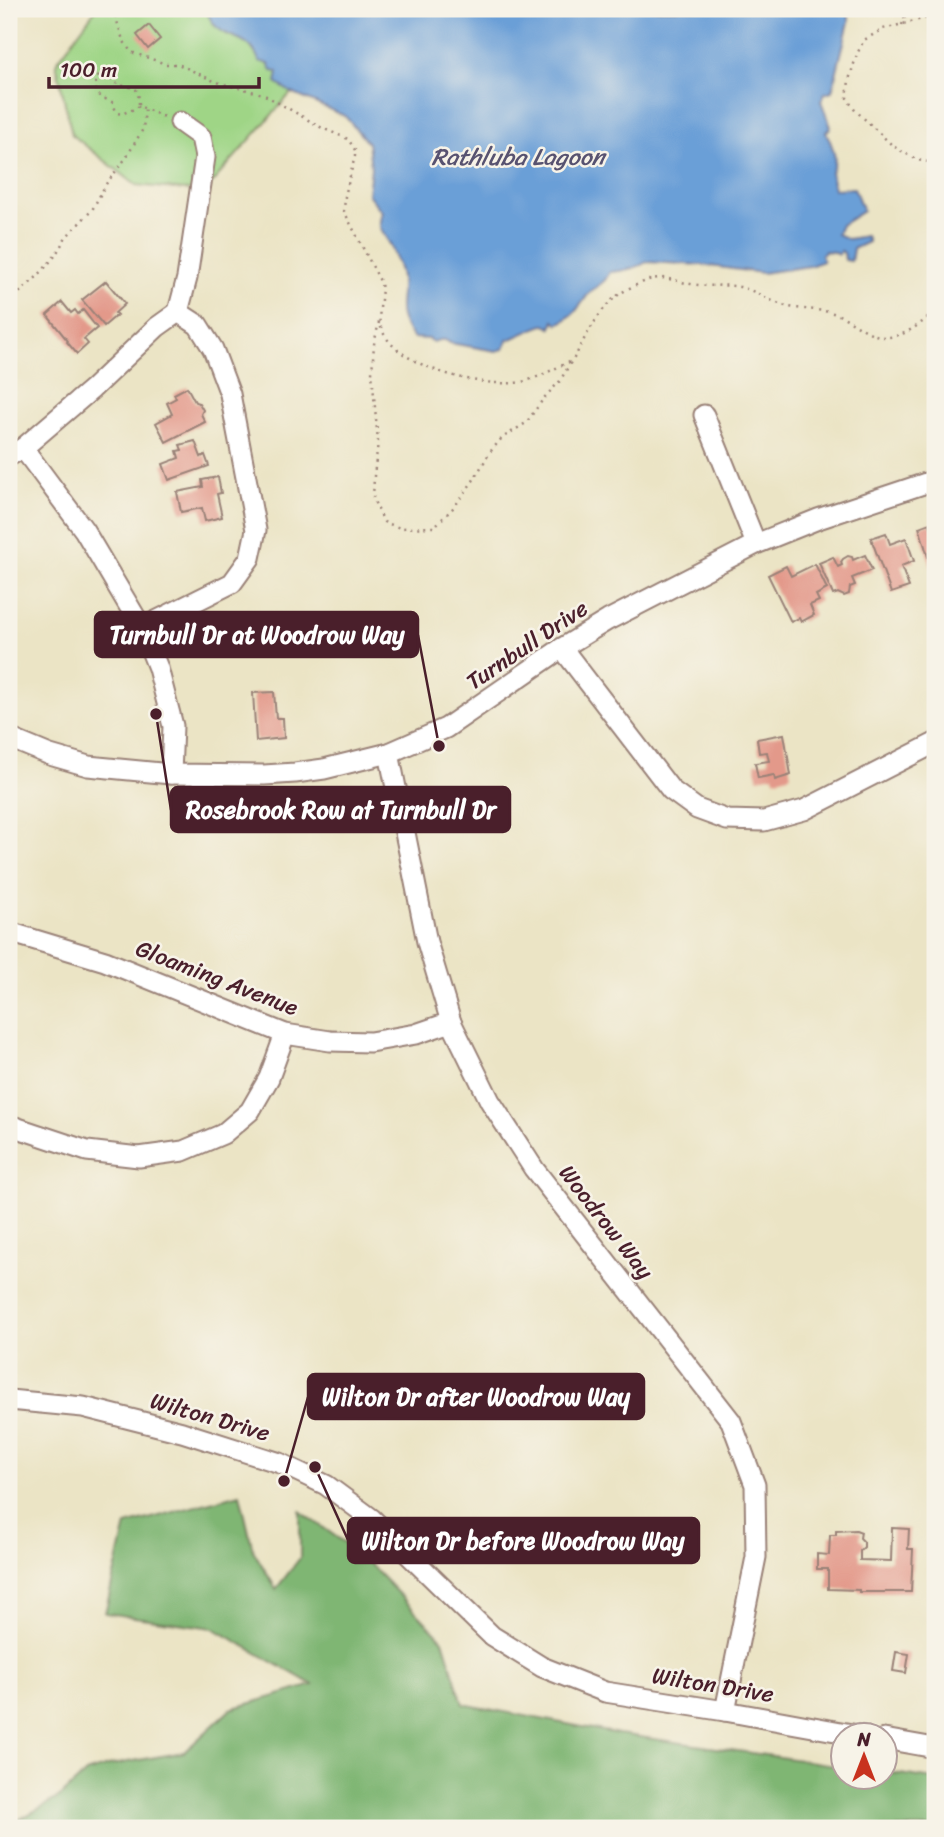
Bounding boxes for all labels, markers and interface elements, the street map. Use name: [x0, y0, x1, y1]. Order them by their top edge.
scale bar: [49, 46, 259, 90]
text: 100 m: [60, 51, 117, 89]
water label: Rathluba Lagoon: [431, 136, 608, 178]
street label: Turnbull Drive: [457, 589, 597, 701]
callout: Turnbull Dr at Woodrow Way: [95, 612, 418, 657]
text: Turnbull Dr at Woodrow Way: [109, 614, 405, 656]
callout: Rosebrook Row at Turnbull Dr: [171, 787, 510, 832]
text: Rosebrook Row at Turnbull Dr: [185, 789, 498, 831]
street label: Gloaming Avenue: [129, 928, 305, 1028]
street label: Woodrow Way: [548, 1155, 664, 1289]
callout: Wilton Dr after Woodrow Way: [308, 1374, 644, 1419]
text: Wilton Dr after Woodrow Way: [322, 1376, 631, 1418]
street label: Wilton Drive: [145, 1380, 275, 1454]
callout: Wilton Dr before Woodrow Way: [348, 1518, 699, 1563]
text: Wilton Dr before Woodrow Way: [362, 1520, 685, 1562]
street label: Wilton Drive: [649, 1655, 777, 1715]
north arrow: [828, 1722, 898, 1792]
text: N: [856, 1723, 871, 1756]

